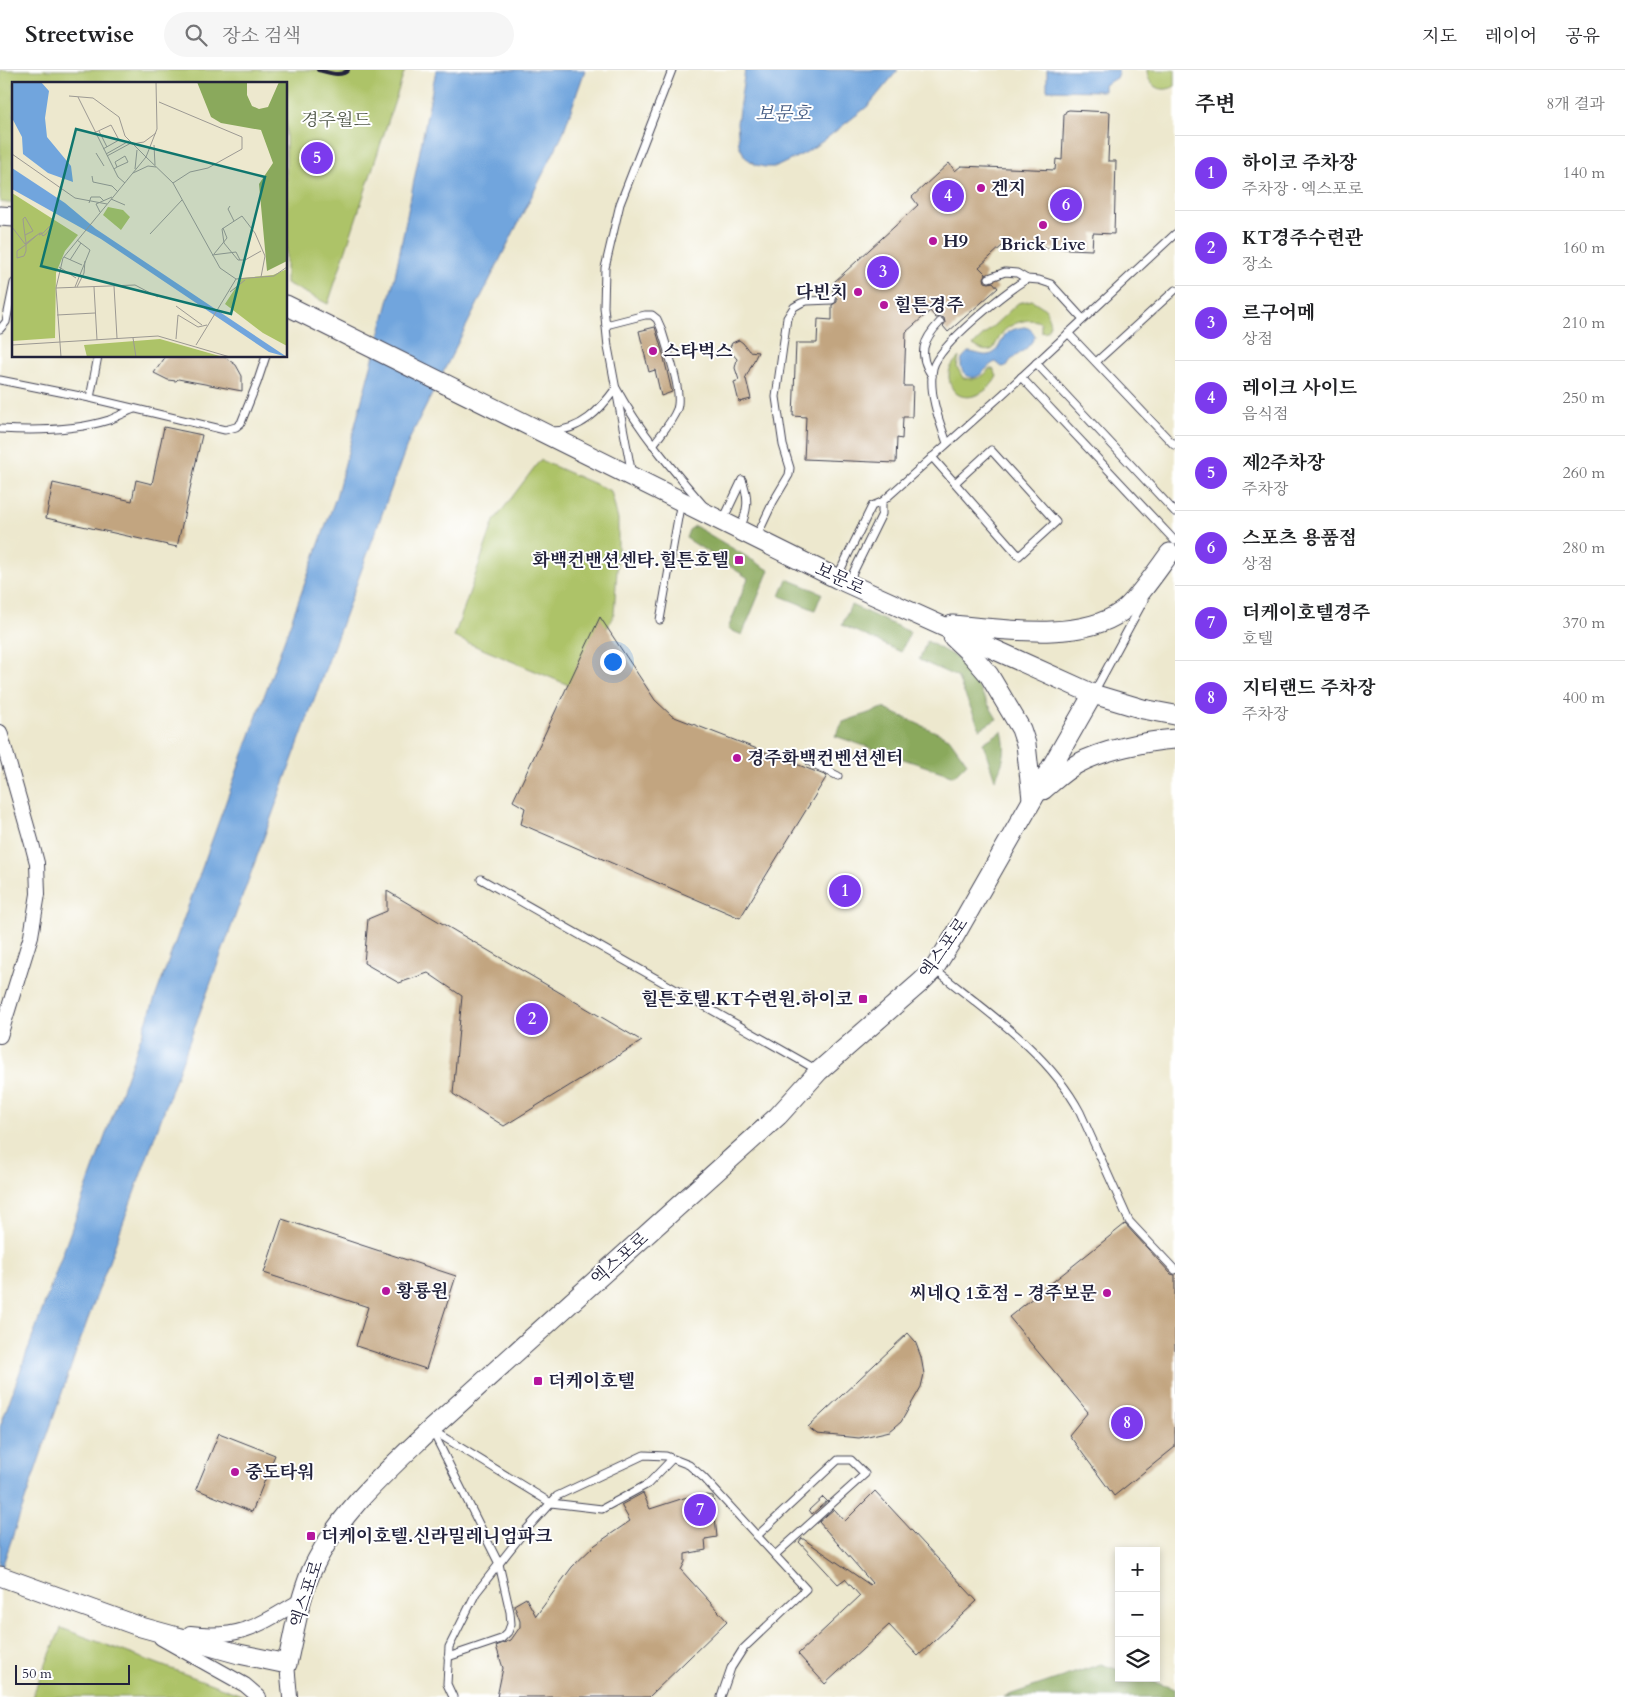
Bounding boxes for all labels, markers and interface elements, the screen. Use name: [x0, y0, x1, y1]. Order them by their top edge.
search box: [164, 12, 514, 57]
text: Streetwise: [25, 18, 134, 51]
icon: search: [182, 21, 210, 49]
text: 장소 검색: [222, 23, 301, 49]
text: 지도: [1422, 24, 1457, 49]
text: 레이어: [1485, 24, 1537, 49]
text: 공유: [1565, 24, 1600, 49]
inset map: [12, 82, 288, 358]
text: 주변: [1195, 90, 1236, 119]
text: 8개 결과: [1546, 93, 1605, 115]
water label: 보문호: [755, 101, 812, 127]
park label: 경주월드: [301, 108, 371, 133]
pin: 5: [301, 139, 333, 177]
text: 하이코 주차장: [1242, 150, 1357, 176]
text: 1: [1207, 162, 1215, 184]
text: 140 m: [1563, 162, 1605, 184]
place label: 겐지: [991, 176, 1026, 201]
pin: 4: [932, 177, 964, 215]
text: 주차장 · 엑스포로: [1242, 178, 1363, 200]
marker: 겐지: [975, 182, 987, 194]
pin: 6: [1050, 186, 1082, 224]
marker: Brick Live: [1037, 219, 1049, 231]
text: KT경주수련관: [1242, 225, 1363, 251]
place label: H9: [943, 229, 968, 254]
place label: Brick Live: [1000, 232, 1086, 257]
marker: H9: [927, 235, 939, 247]
text: 2: [1207, 237, 1215, 259]
text: 160 m: [1563, 237, 1605, 259]
pin: 3: [867, 253, 899, 291]
text: 장소: [1242, 253, 1273, 275]
place label: 다빈치: [796, 280, 848, 305]
marker: 다빈치: [852, 286, 864, 298]
place label: 힐튼경주: [894, 293, 964, 318]
marker: 힐튼경주: [878, 299, 890, 311]
text: 르구어메: [1242, 300, 1315, 326]
text: 3: [1207, 312, 1215, 334]
text: 210 m: [1563, 312, 1605, 334]
text: 상점: [1242, 328, 1273, 350]
place label: 스타벅스: [663, 339, 733, 364]
marker: 스타벅스: [647, 345, 659, 357]
text: 레이크 사이드: [1242, 375, 1357, 401]
text: 4: [1207, 387, 1215, 409]
text: 250 m: [1563, 387, 1605, 409]
text: 음식점: [1242, 403, 1288, 425]
text: 제2주차장: [1242, 450, 1325, 476]
text: 5: [1207, 462, 1215, 484]
text: 260 m: [1563, 462, 1605, 484]
text: 주차장: [1242, 478, 1288, 500]
text: 스포츠 용품점: [1242, 525, 1357, 551]
text: 6: [1207, 537, 1215, 559]
text: 280 m: [1563, 537, 1605, 559]
place label: 화백컨밴션센타.힐튼호텔: [533, 548, 729, 573]
text: 상점: [1242, 553, 1273, 575]
marker: 화백컨밴션센타.힐튼호텔: [733, 554, 745, 566]
street label: 보문로: [811, 557, 869, 601]
text: 더케이호텔경주: [1242, 600, 1370, 626]
text: 7: [1207, 612, 1215, 634]
text: 370 m: [1563, 612, 1605, 634]
text: 호텔: [1242, 628, 1273, 650]
your location: [600, 649, 626, 675]
text: 지티랜드 주차장: [1242, 675, 1376, 701]
text: 8: [1207, 687, 1215, 709]
text: 400 m: [1563, 687, 1605, 709]
text: 주차장: [1242, 703, 1288, 725]
place label: 경주화백컨벤션센터: [747, 746, 904, 771]
marker: 경주화백컨벤션센터: [731, 752, 743, 764]
pin: 1: [829, 872, 861, 910]
street label: 엑스포로: [914, 912, 974, 984]
place label: 힐튼호텔.KT수련원.하이코: [641, 987, 854, 1012]
marker: 힐튼호텔.KT수련원.하이코: [857, 993, 869, 1005]
pin: 2: [516, 1000, 548, 1038]
street label: 엑스포로: [586, 1226, 654, 1292]
place label: 황룡원: [396, 1279, 448, 1304]
place label: 씨네Q 1호점 - 경주보문: [910, 1281, 1098, 1306]
marker: 황룡원: [380, 1285, 392, 1297]
marker: 씨네Q 1호점 - 경주보문: [1101, 1287, 1113, 1299]
place label: 더케이호텔: [548, 1369, 635, 1394]
marker: 더케이호텔: [532, 1375, 544, 1387]
pin: 8: [1111, 1404, 1143, 1442]
place label: 중도타워: [245, 1460, 315, 1485]
marker: 중도타워: [229, 1466, 241, 1478]
pin: 7: [684, 1491, 716, 1529]
place label: 더케이호텔.신라밀레니엄파크: [321, 1524, 553, 1549]
marker: 더케이호텔.신라밀레니엄파크: [305, 1530, 317, 1542]
map controls: [1115, 1547, 1160, 1682]
button: +: [1115, 1547, 1160, 1592]
street label: 엑스포로: [284, 1557, 330, 1631]
button: −: [1115, 1592, 1160, 1637]
button: layers: [1115, 1637, 1160, 1682]
scale bar: [15, 1662, 130, 1685]
text: 50 m: [22, 1664, 52, 1683]

